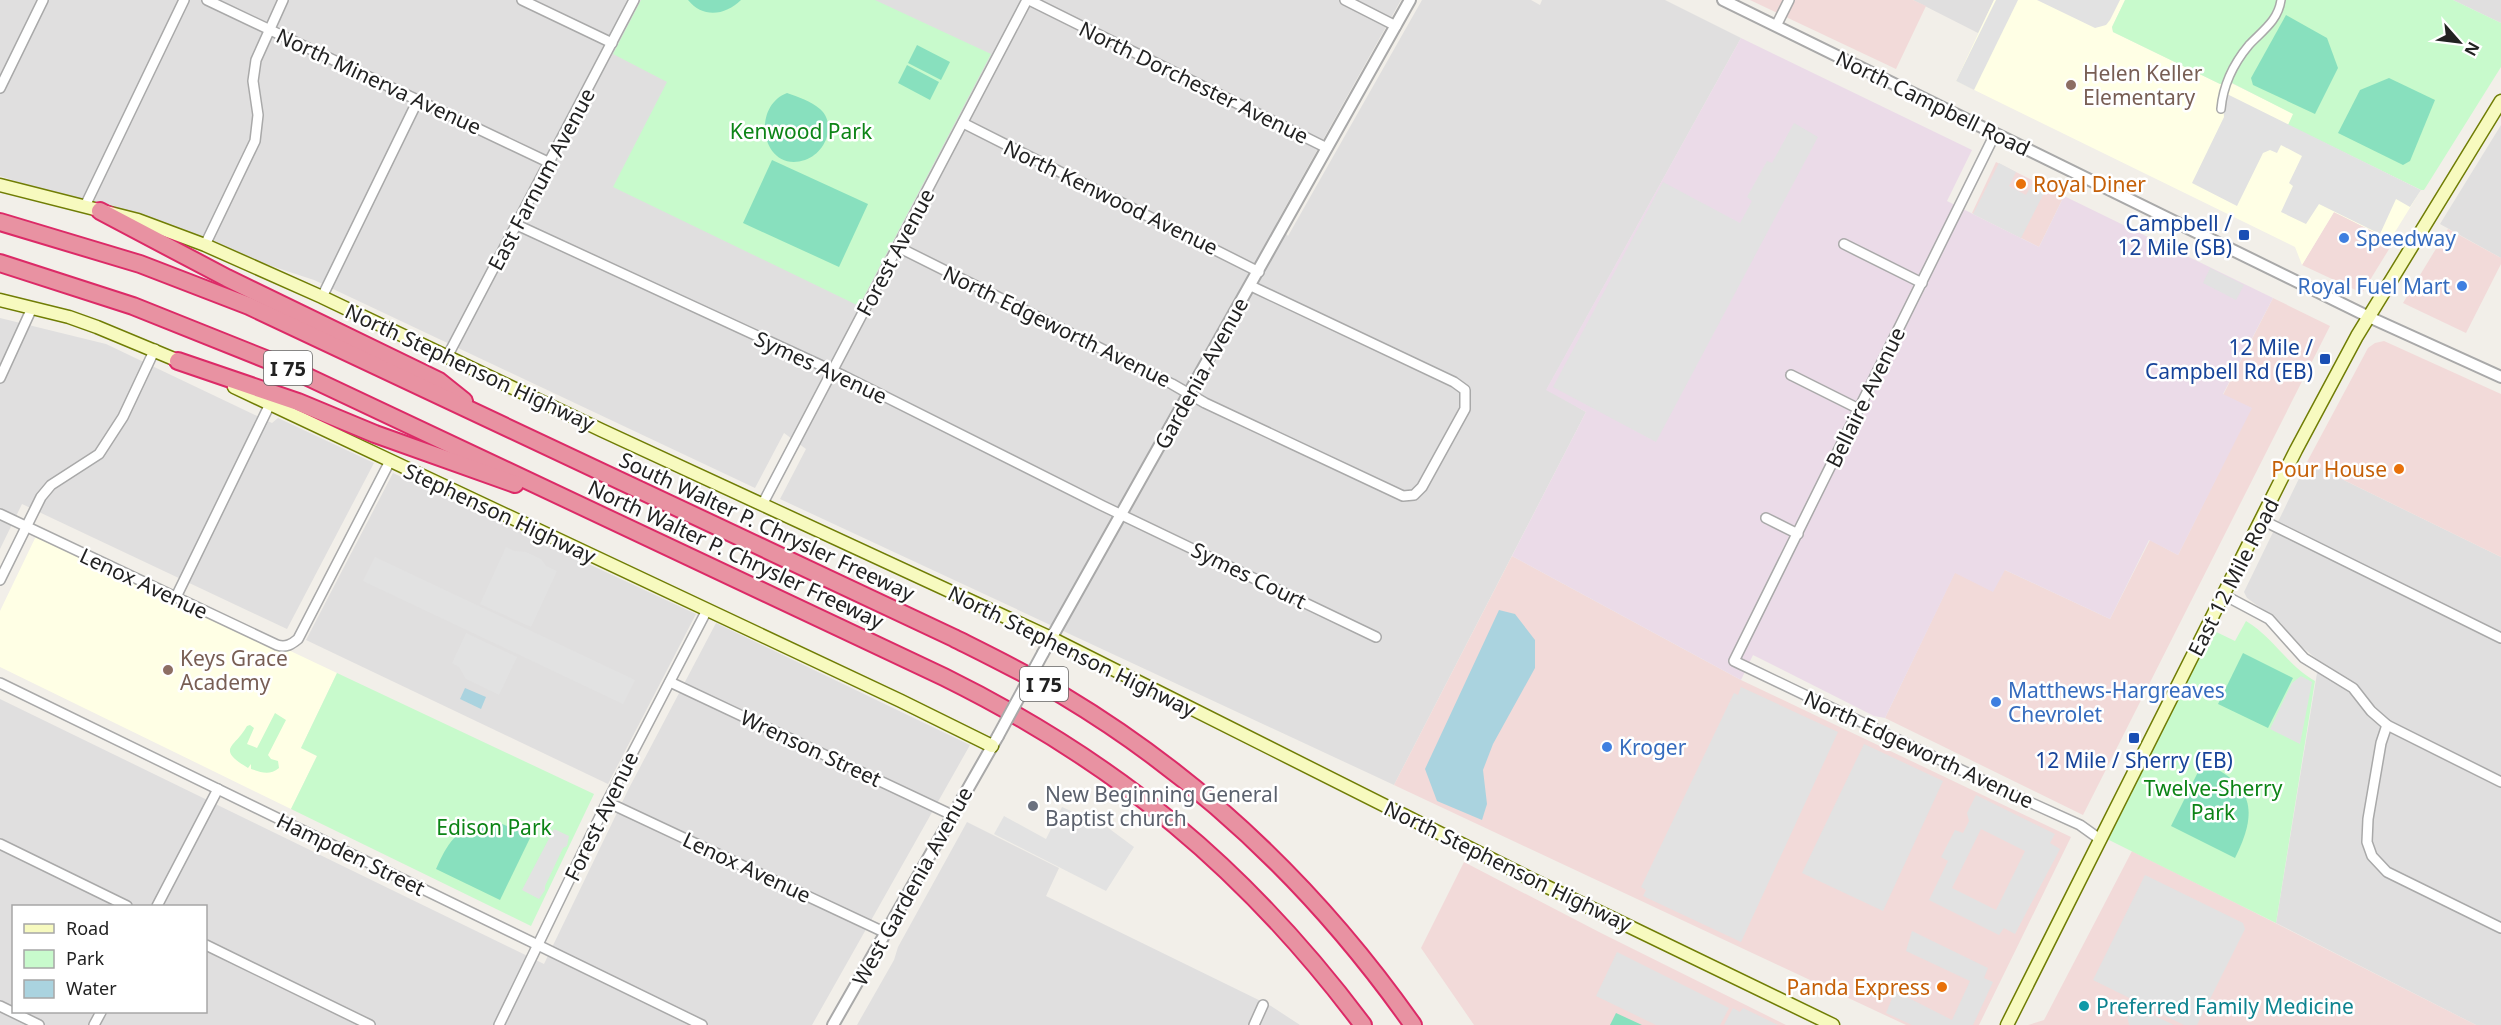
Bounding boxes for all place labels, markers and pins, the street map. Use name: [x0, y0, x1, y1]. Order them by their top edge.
place label: Helen Keller Elementary: [2083, 59, 2203, 111]
marker: Helen Keller Elementary: [2064, 78, 2078, 92]
place label: Royal Diner: [2033, 170, 2146, 198]
marker: Royal Diner: [2014, 177, 2028, 191]
place label: Campbell / 12 Mile (SB): [2118, 209, 2232, 261]
place label: Speedway: [2356, 224, 2456, 252]
marker: Campbell / 12 Mile (SB): [2237, 228, 2251, 242]
marker: Speedway: [2337, 231, 2351, 245]
place label: Royal Fuel Mart: [2298, 272, 2450, 300]
marker: Royal Fuel Mart: [2455, 279, 2469, 293]
place label: 12 Mile / Campbell Rd (EB): [2145, 333, 2313, 385]
marker: 12 Mile / Campbell Rd (EB): [2318, 352, 2332, 366]
place label: Pour House: [2271, 455, 2387, 483]
marker: Pour House: [2392, 462, 2406, 476]
place label: Keys Grace Academy: [180, 644, 288, 696]
marker: Keys Grace Academy: [161, 663, 175, 677]
place label: Matthews-Hargreaves Chevrolet: [2008, 676, 2225, 728]
marker: Matthews-Hargreaves Chevrolet: [1989, 695, 2003, 709]
marker: 12 Mile / Sherry (EB): [2127, 731, 2141, 745]
place label: Kroger: [1619, 733, 1687, 761]
marker: Kroger: [1600, 740, 1614, 754]
place label: 12 Mile / Sherry (EB): [2035, 746, 2233, 774]
place label: New Beginning General Baptist church: [1045, 780, 1278, 832]
marker: New Beginning General Baptist church: [1026, 799, 1040, 813]
place label: Panda Express: [1786, 973, 1930, 1001]
marker: Panda Express: [1935, 980, 1949, 994]
place label: Preferred Family Medicine: [2096, 992, 2354, 1020]
marker: Preferred Family Medicine: [2077, 999, 2091, 1013]

